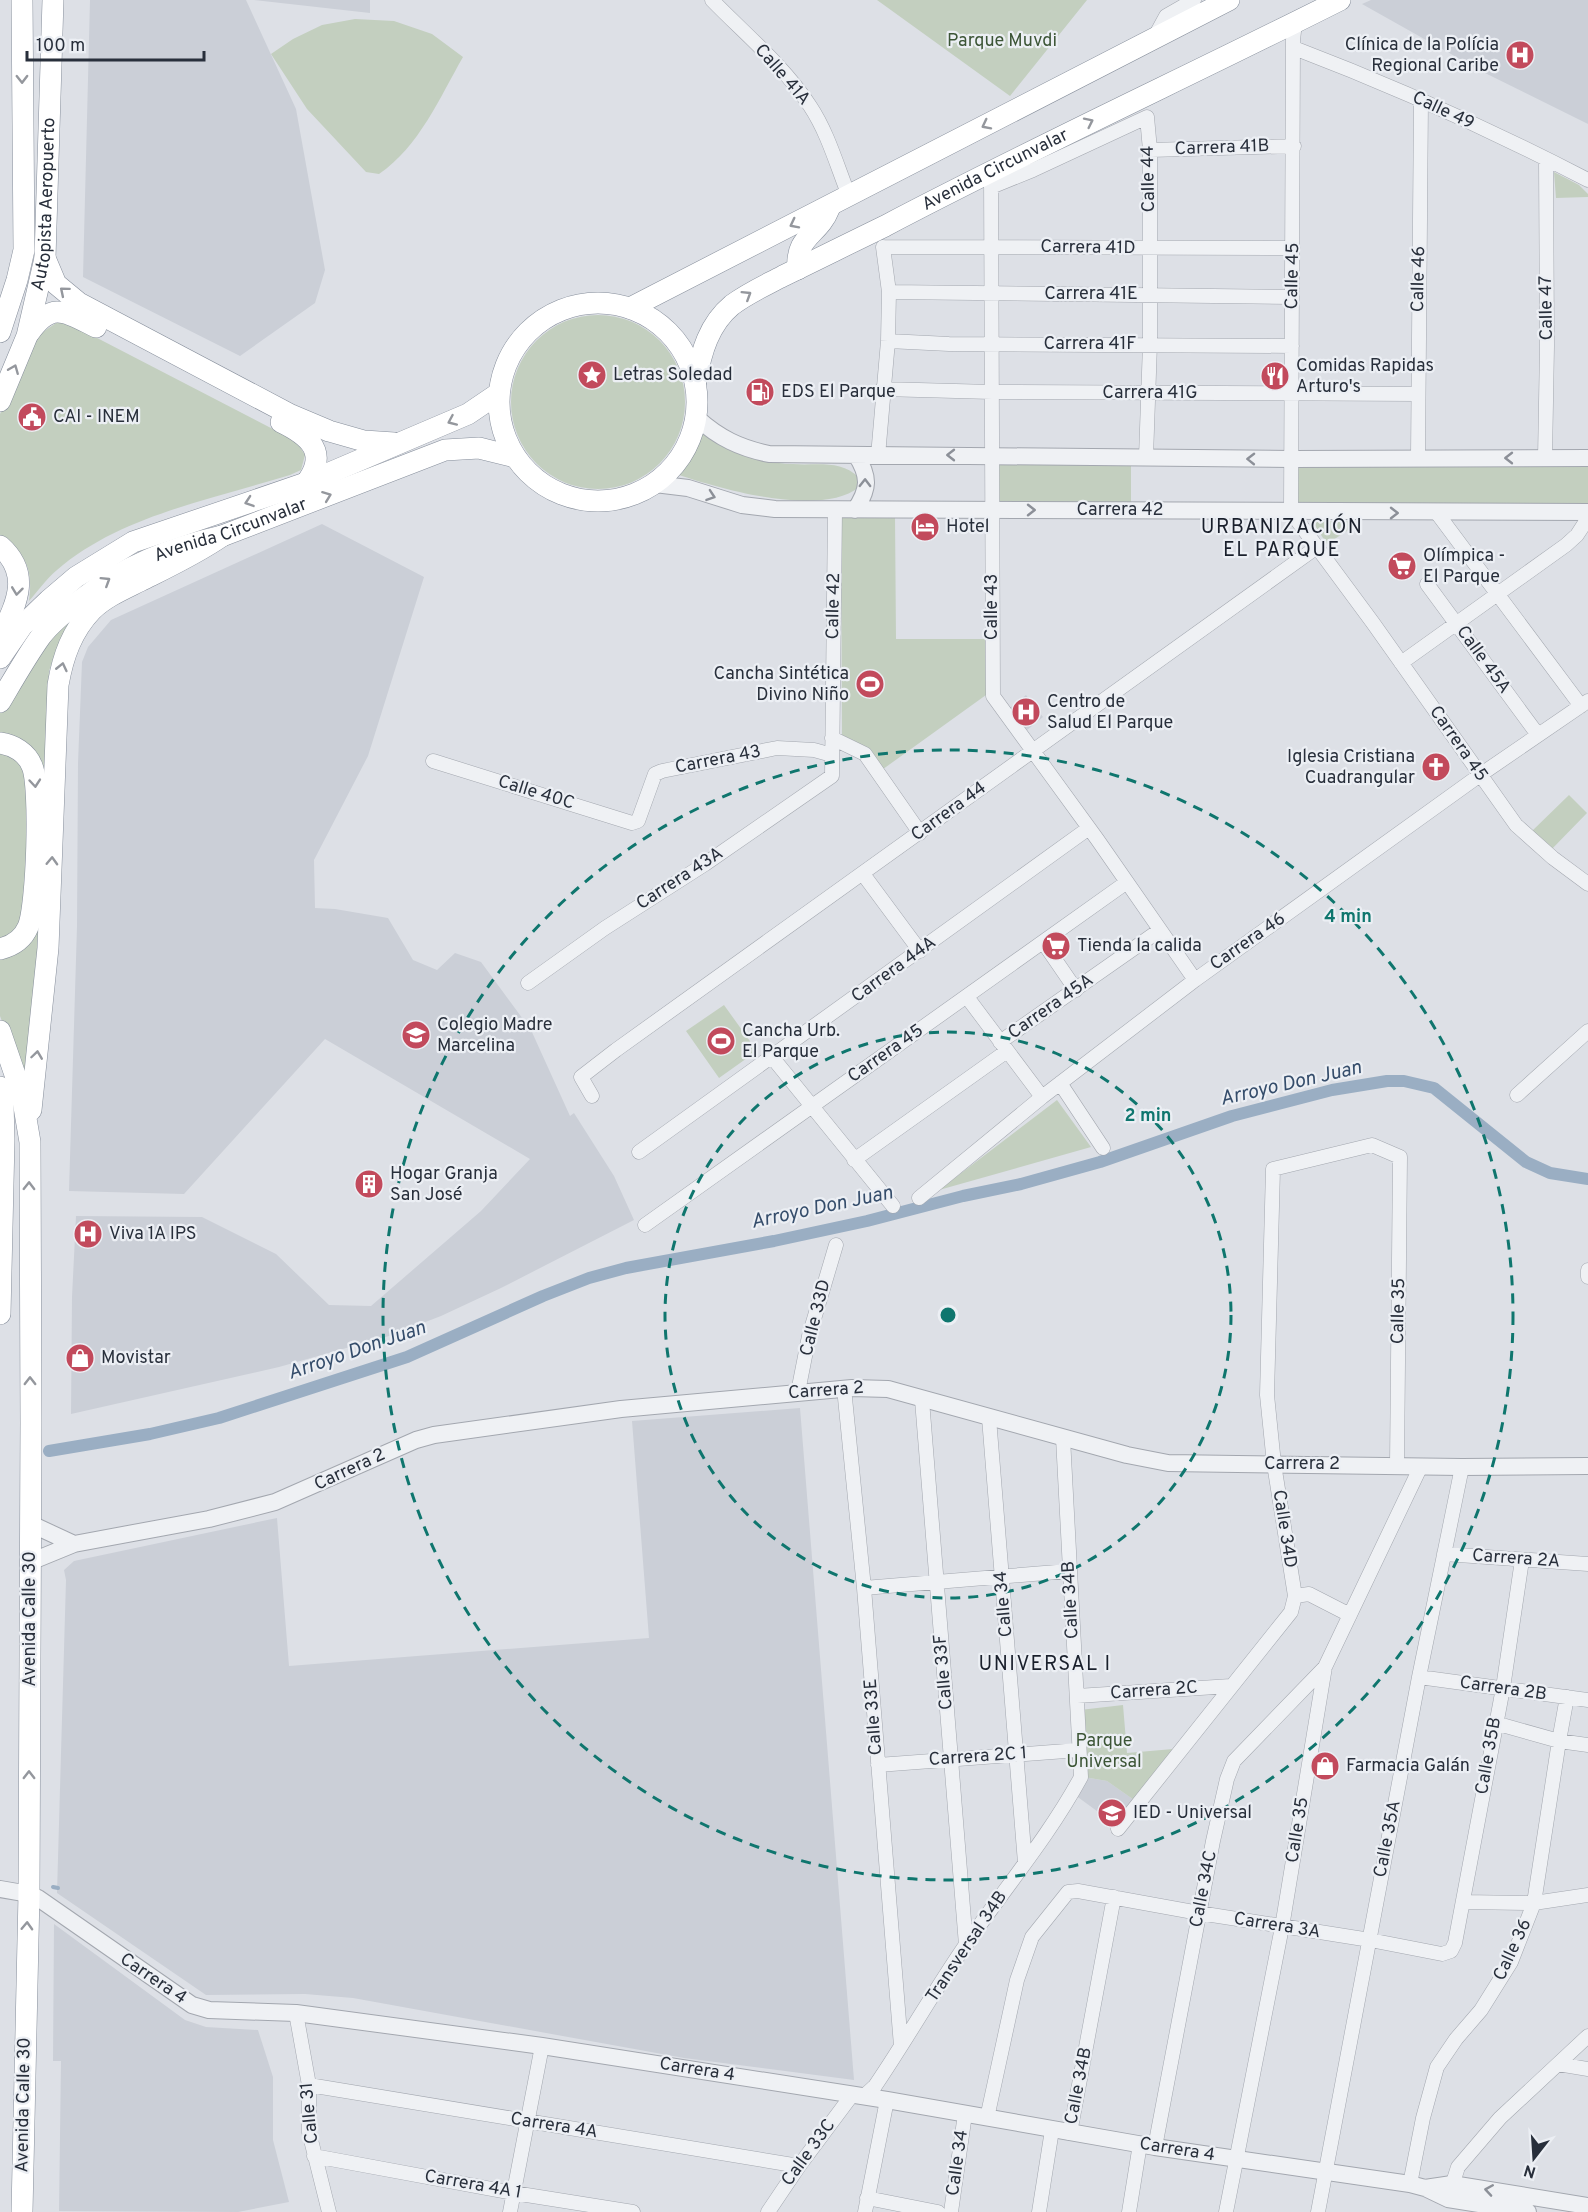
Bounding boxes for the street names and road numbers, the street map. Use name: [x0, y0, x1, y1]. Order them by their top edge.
street label: Calle 41A: [749, 40, 815, 110]
street label: Calle 49: [1408, 87, 1478, 135]
street label: Autopista Aeropuerto: [26, 117, 61, 293]
street label: Avenida Circunvalar: [918, 124, 1072, 216]
street label: Carrera 41B: [1174, 135, 1270, 161]
street label: Calle 44: [1137, 145, 1161, 213]
street label: Carrera 41D: [1040, 236, 1136, 260]
street label: Calle 45: [1281, 242, 1305, 310]
street label: Calle 46: [1407, 246, 1431, 312]
street label: Calle 47: [1535, 275, 1559, 341]
street label: Carrera 41E: [1044, 283, 1138, 306]
street label: Carrera 41F: [1044, 333, 1136, 356]
street label: Carrera 41G: [1102, 382, 1198, 405]
street label: Avenida Circunvalar: [151, 493, 311, 567]
street label: Carrera 42: [1076, 499, 1164, 522]
street label: Calle 42: [822, 572, 846, 640]
street label: Calle 43: [981, 574, 1004, 640]
street label: Calle 45A: [1451, 621, 1515, 699]
street label: Carrera 45: [1424, 702, 1492, 786]
street label: Carrera 43: [673, 740, 763, 780]
street label: Calle 40C: [495, 770, 577, 816]
street label: Carrera 44: [907, 777, 991, 847]
street label: Carrera 43A: [632, 842, 728, 916]
street label: Carrera 46: [1206, 908, 1290, 976]
street label: Carrera 44A: [847, 932, 941, 1008]
street label: Carrera 45A: [1004, 969, 1098, 1045]
street label: Carrera 45: [844, 1020, 928, 1088]
street label: Calle 33D: [795, 1277, 837, 1359]
street label: Calle 35: [1387, 1278, 1411, 1344]
street label: Carrera 2: [787, 1377, 865, 1405]
street label: Carrera 2: [311, 1444, 389, 1496]
street label: Carrera 2: [1264, 1453, 1340, 1476]
street label: Calle 34D: [1266, 1488, 1302, 1570]
street label: Carrera 2A: [1471, 1544, 1561, 1574]
street label: Avenida Calle 30: [19, 1551, 42, 1687]
street label: Calle 34B: [1057, 1560, 1085, 1640]
street label: Calle 34: [990, 1570, 1018, 1638]
street label: Calle 33F: [929, 1633, 959, 1711]
street label: Carrera 2B: [1458, 1671, 1548, 1707]
street label: Carrera 2C: [1109, 1676, 1199, 1706]
street label: Calle 33E: [860, 1678, 888, 1756]
street label: Calle 35B: [1471, 1715, 1507, 1797]
street label: Carrera 2C 1: [928, 1742, 1028, 1772]
street label: Calle 35: [1281, 1795, 1315, 1865]
street label: Calle 35A: [1369, 1798, 1407, 1880]
street label: Calle 34C: [1185, 1848, 1223, 1930]
street label: Transversal 34B: [921, 1887, 1013, 2007]
street label: Carrera 3A: [1232, 1908, 1322, 1944]
street label: Calle 36: [1489, 1915, 1537, 1985]
street label: Carrera 4: [115, 1948, 191, 2010]
street label: Avenida Calle 30: [11, 2037, 37, 2173]
street label: Calle 34B: [1060, 2045, 1098, 2127]
street label: Carrera 4: [658, 2053, 736, 2087]
street label: Calle 31: [296, 2081, 324, 2145]
street label: Carrera 4A: [509, 2108, 599, 2144]
street label: Calle 33C: [777, 2115, 841, 2191]
street label: Calle 34: [942, 2128, 974, 2198]
street label: Carrera 4: [1138, 2133, 1216, 2167]
street label: Carrera 4A 1: [423, 2165, 523, 2205]

